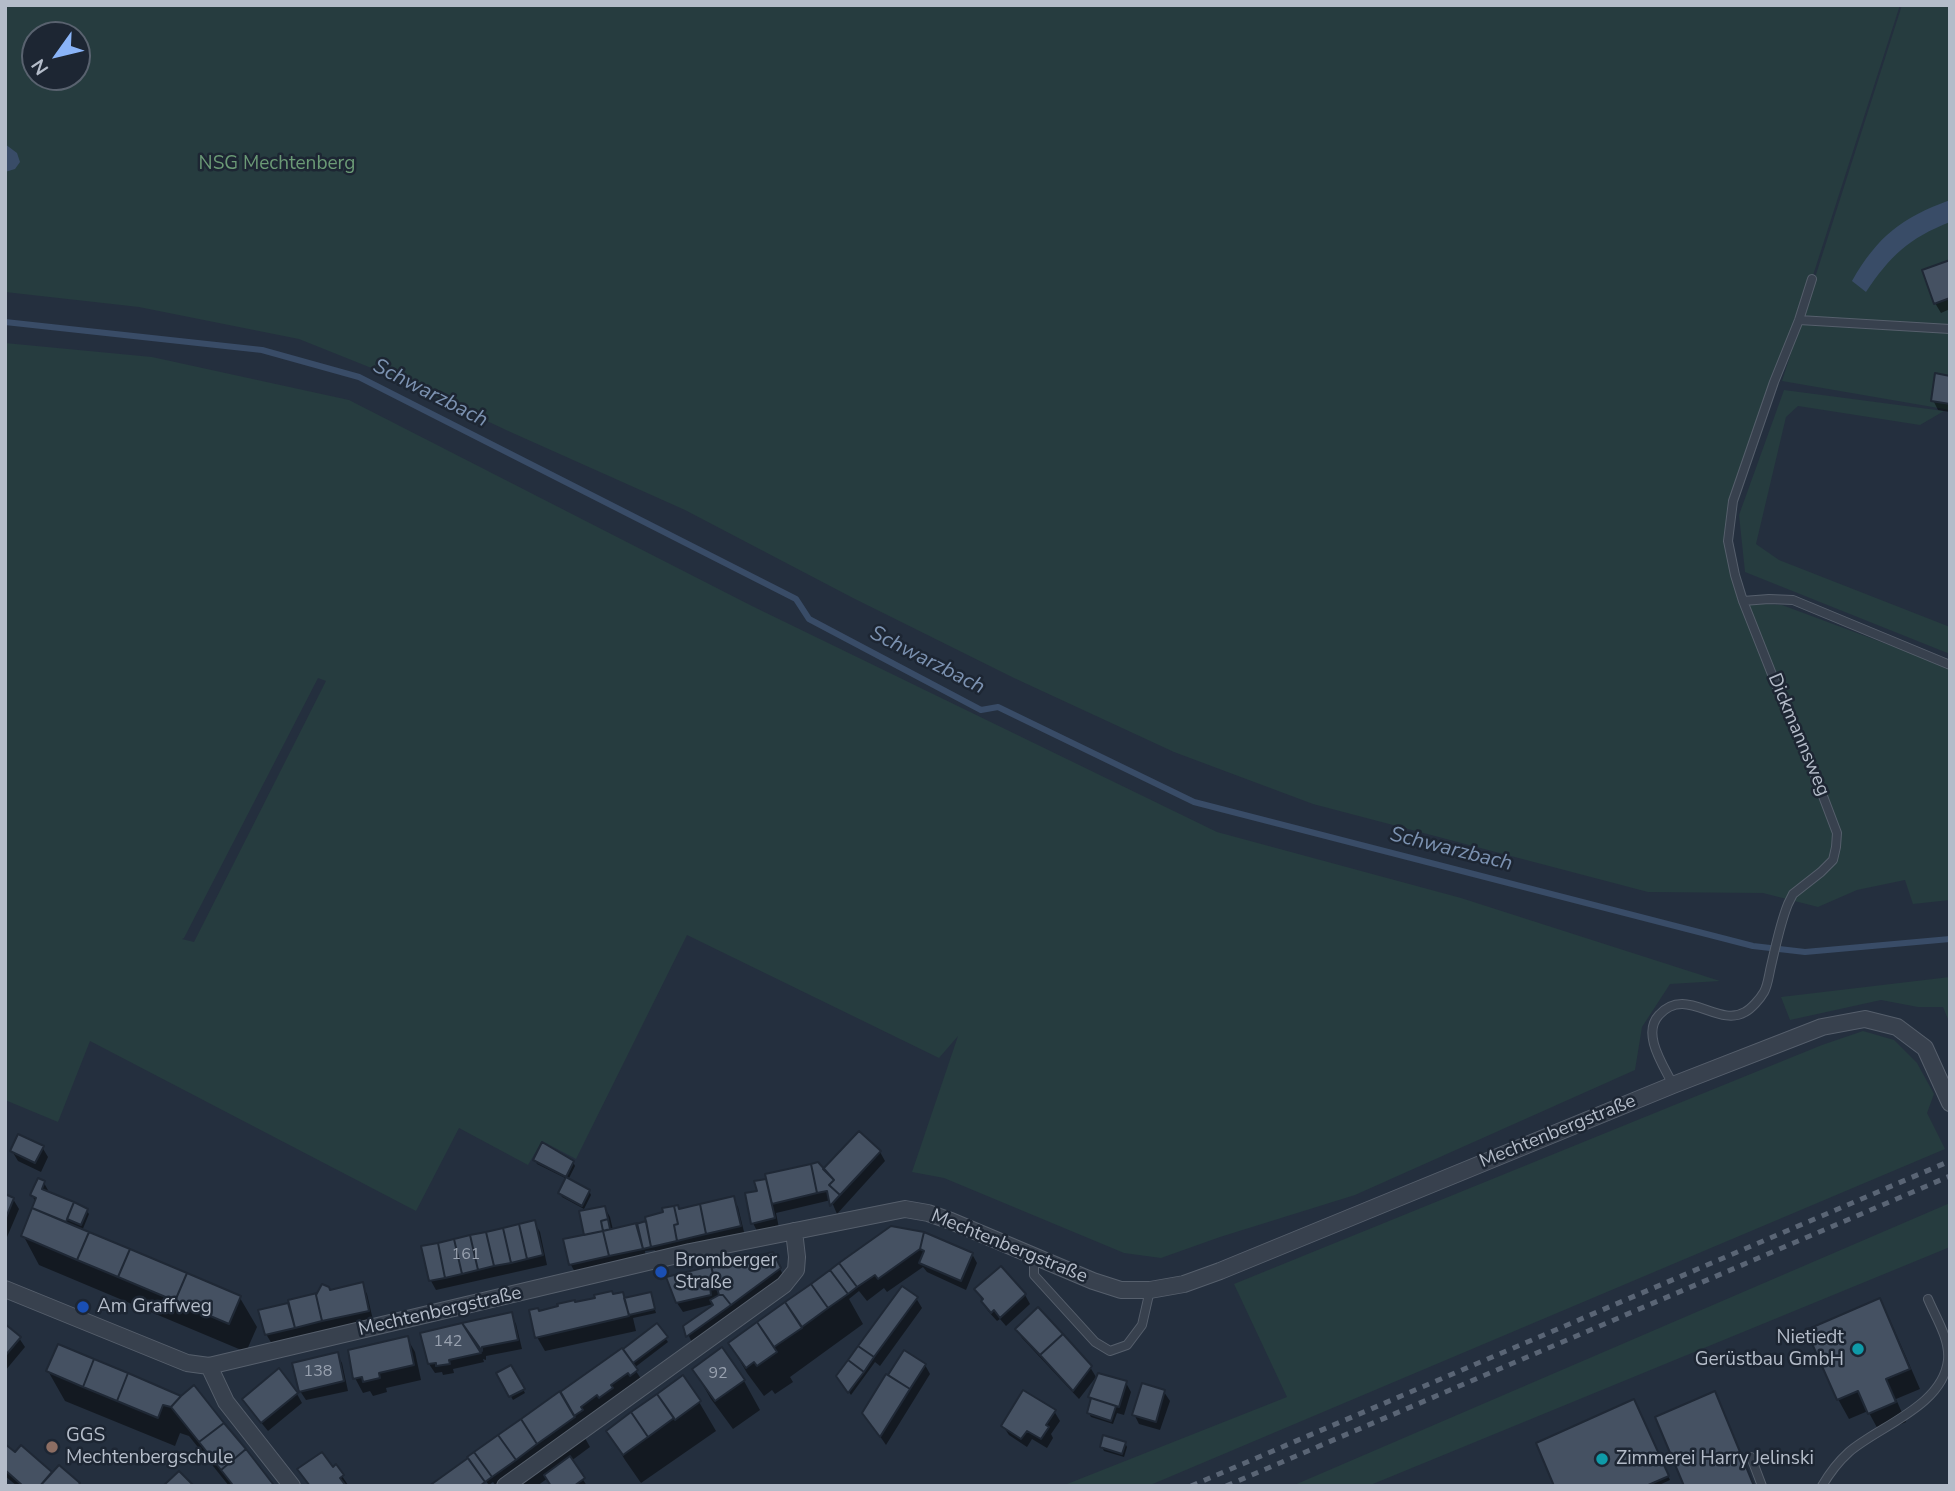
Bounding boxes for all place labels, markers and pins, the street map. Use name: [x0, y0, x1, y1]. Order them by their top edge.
place label: Bromberger Straße: [675, 1250, 777, 1294]
marker: Bromberger Straße: [653, 1264, 669, 1280]
place label: Am Graffweg: [97, 1296, 212, 1318]
marker: Am Graffweg: [75, 1299, 91, 1315]
place label: Nietiedt Gerüstbau GmbH: [1695, 1327, 1844, 1371]
marker: Nietiedt Gerüstbau GmbH: [1850, 1341, 1866, 1357]
place label: GGS Mechtenbergschule: [66, 1425, 233, 1469]
marker: GGS Mechtenbergschule: [44, 1439, 60, 1455]
place label: Zimmerei Harry Jelinski: [1616, 1448, 1814, 1470]
marker: Zimmerei Harry Jelinski: [1594, 1451, 1610, 1467]

